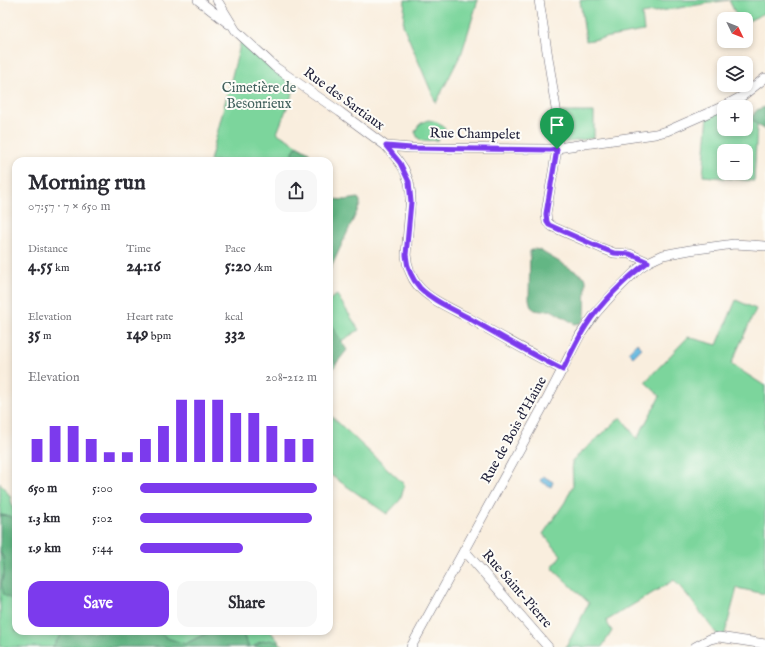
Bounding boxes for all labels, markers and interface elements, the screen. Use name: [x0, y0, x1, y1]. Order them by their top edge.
north arrow: [717, 12, 753, 48]
map controls: [717, 12, 753, 180]
button: layers: [717, 56, 753, 92]
street label: Rue des Sartiaux: [300, 63, 388, 135]
park label: Cimetière de Besonrieux: [222, 79, 297, 113]
button: +: [717, 100, 753, 136]
pin: [540, 108, 574, 149]
icon: arrive: [546, 114, 568, 136]
street label: Rue Champelet: [430, 124, 521, 144]
button: −: [717, 144, 753, 180]
text: Morning run: [28, 169, 146, 197]
button: share: [275, 170, 317, 212]
text: 07:57 · 7 × 650 m: [28, 198, 111, 215]
text: Distance: [28, 242, 68, 256]
text: Time: [126, 242, 151, 256]
text: Pace: [225, 242, 245, 256]
text: 4.55: [28, 256, 53, 277]
text: 24:16: [126, 256, 161, 277]
text: 5:20: [225, 256, 252, 277]
text: km: [53, 261, 69, 275]
text: /km: [252, 261, 272, 275]
text: Elevation: [28, 310, 72, 324]
text: Heart rate: [126, 310, 173, 324]
text: kcal: [225, 310, 243, 324]
text: 35: [28, 324, 41, 345]
text: 149: [126, 324, 148, 345]
text: 332: [225, 324, 245, 345]
text: m: [41, 329, 51, 343]
text: bpm: [148, 329, 171, 343]
text: Elevation: [28, 369, 80, 386]
text: 208–212 m: [265, 369, 317, 386]
street label: Rue de Bois d'Haine: [477, 373, 551, 487]
text: 650 m: [28, 480, 57, 497]
text: 5:00: [92, 480, 113, 497]
text: 1.3 km: [28, 510, 60, 527]
text: 5:02: [92, 510, 113, 527]
text: 1.9 km: [28, 540, 61, 557]
text: 5:44: [92, 540, 113, 557]
street label: Rue Saint-Pierre: [478, 546, 556, 632]
button: Save: [28, 581, 169, 627]
button: Share: [177, 581, 317, 627]

